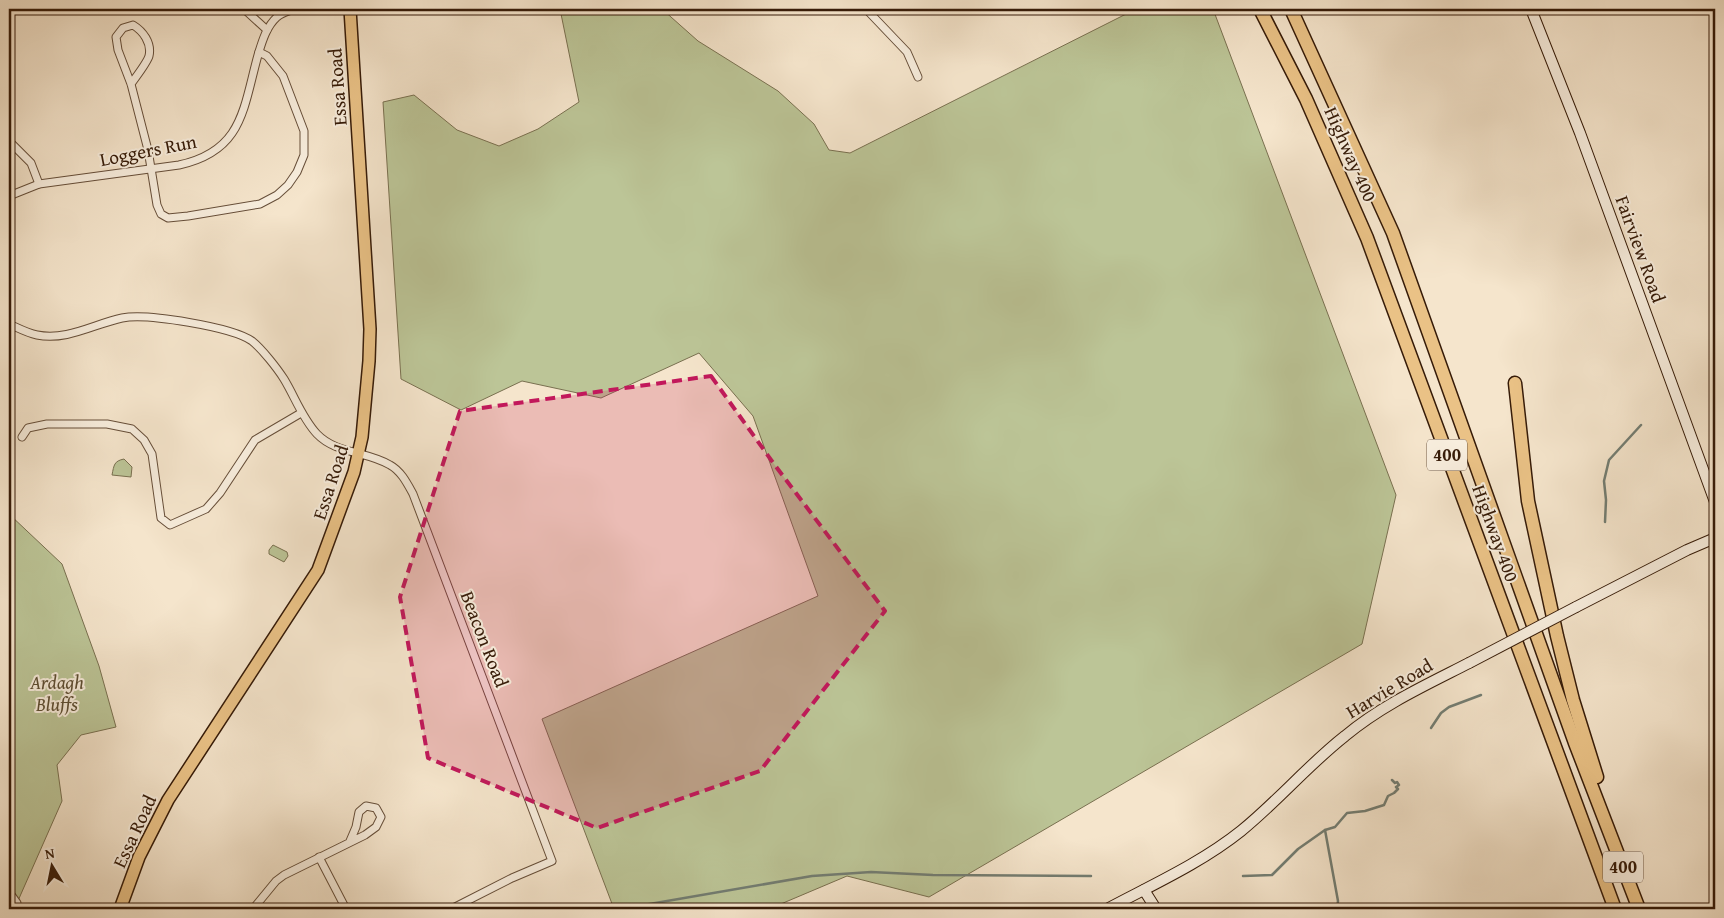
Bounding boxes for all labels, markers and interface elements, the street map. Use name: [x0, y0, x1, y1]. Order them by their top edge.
street label: Essa Road: [320, 46, 354, 127]
street label: Highway 400: [1318, 102, 1384, 206]
street label: Loggers Run: [97, 127, 199, 173]
street label: Fairview Road: [1609, 192, 1674, 307]
street label: Essa Road: [305, 440, 356, 523]
road number: 400: [1427, 440, 1467, 470]
street label: Highway 400: [1466, 481, 1526, 585]
street label: Beacon Road: [454, 587, 517, 692]
street label: Harvie Road: [1340, 651, 1439, 725]
park label: Ardagh Bluffs: [29, 668, 84, 718]
street label: Essa Road: [105, 789, 163, 872]
north arrow: [28, 840, 78, 890]
text: N: [43, 842, 57, 864]
road number: 400: [1603, 852, 1643, 882]

